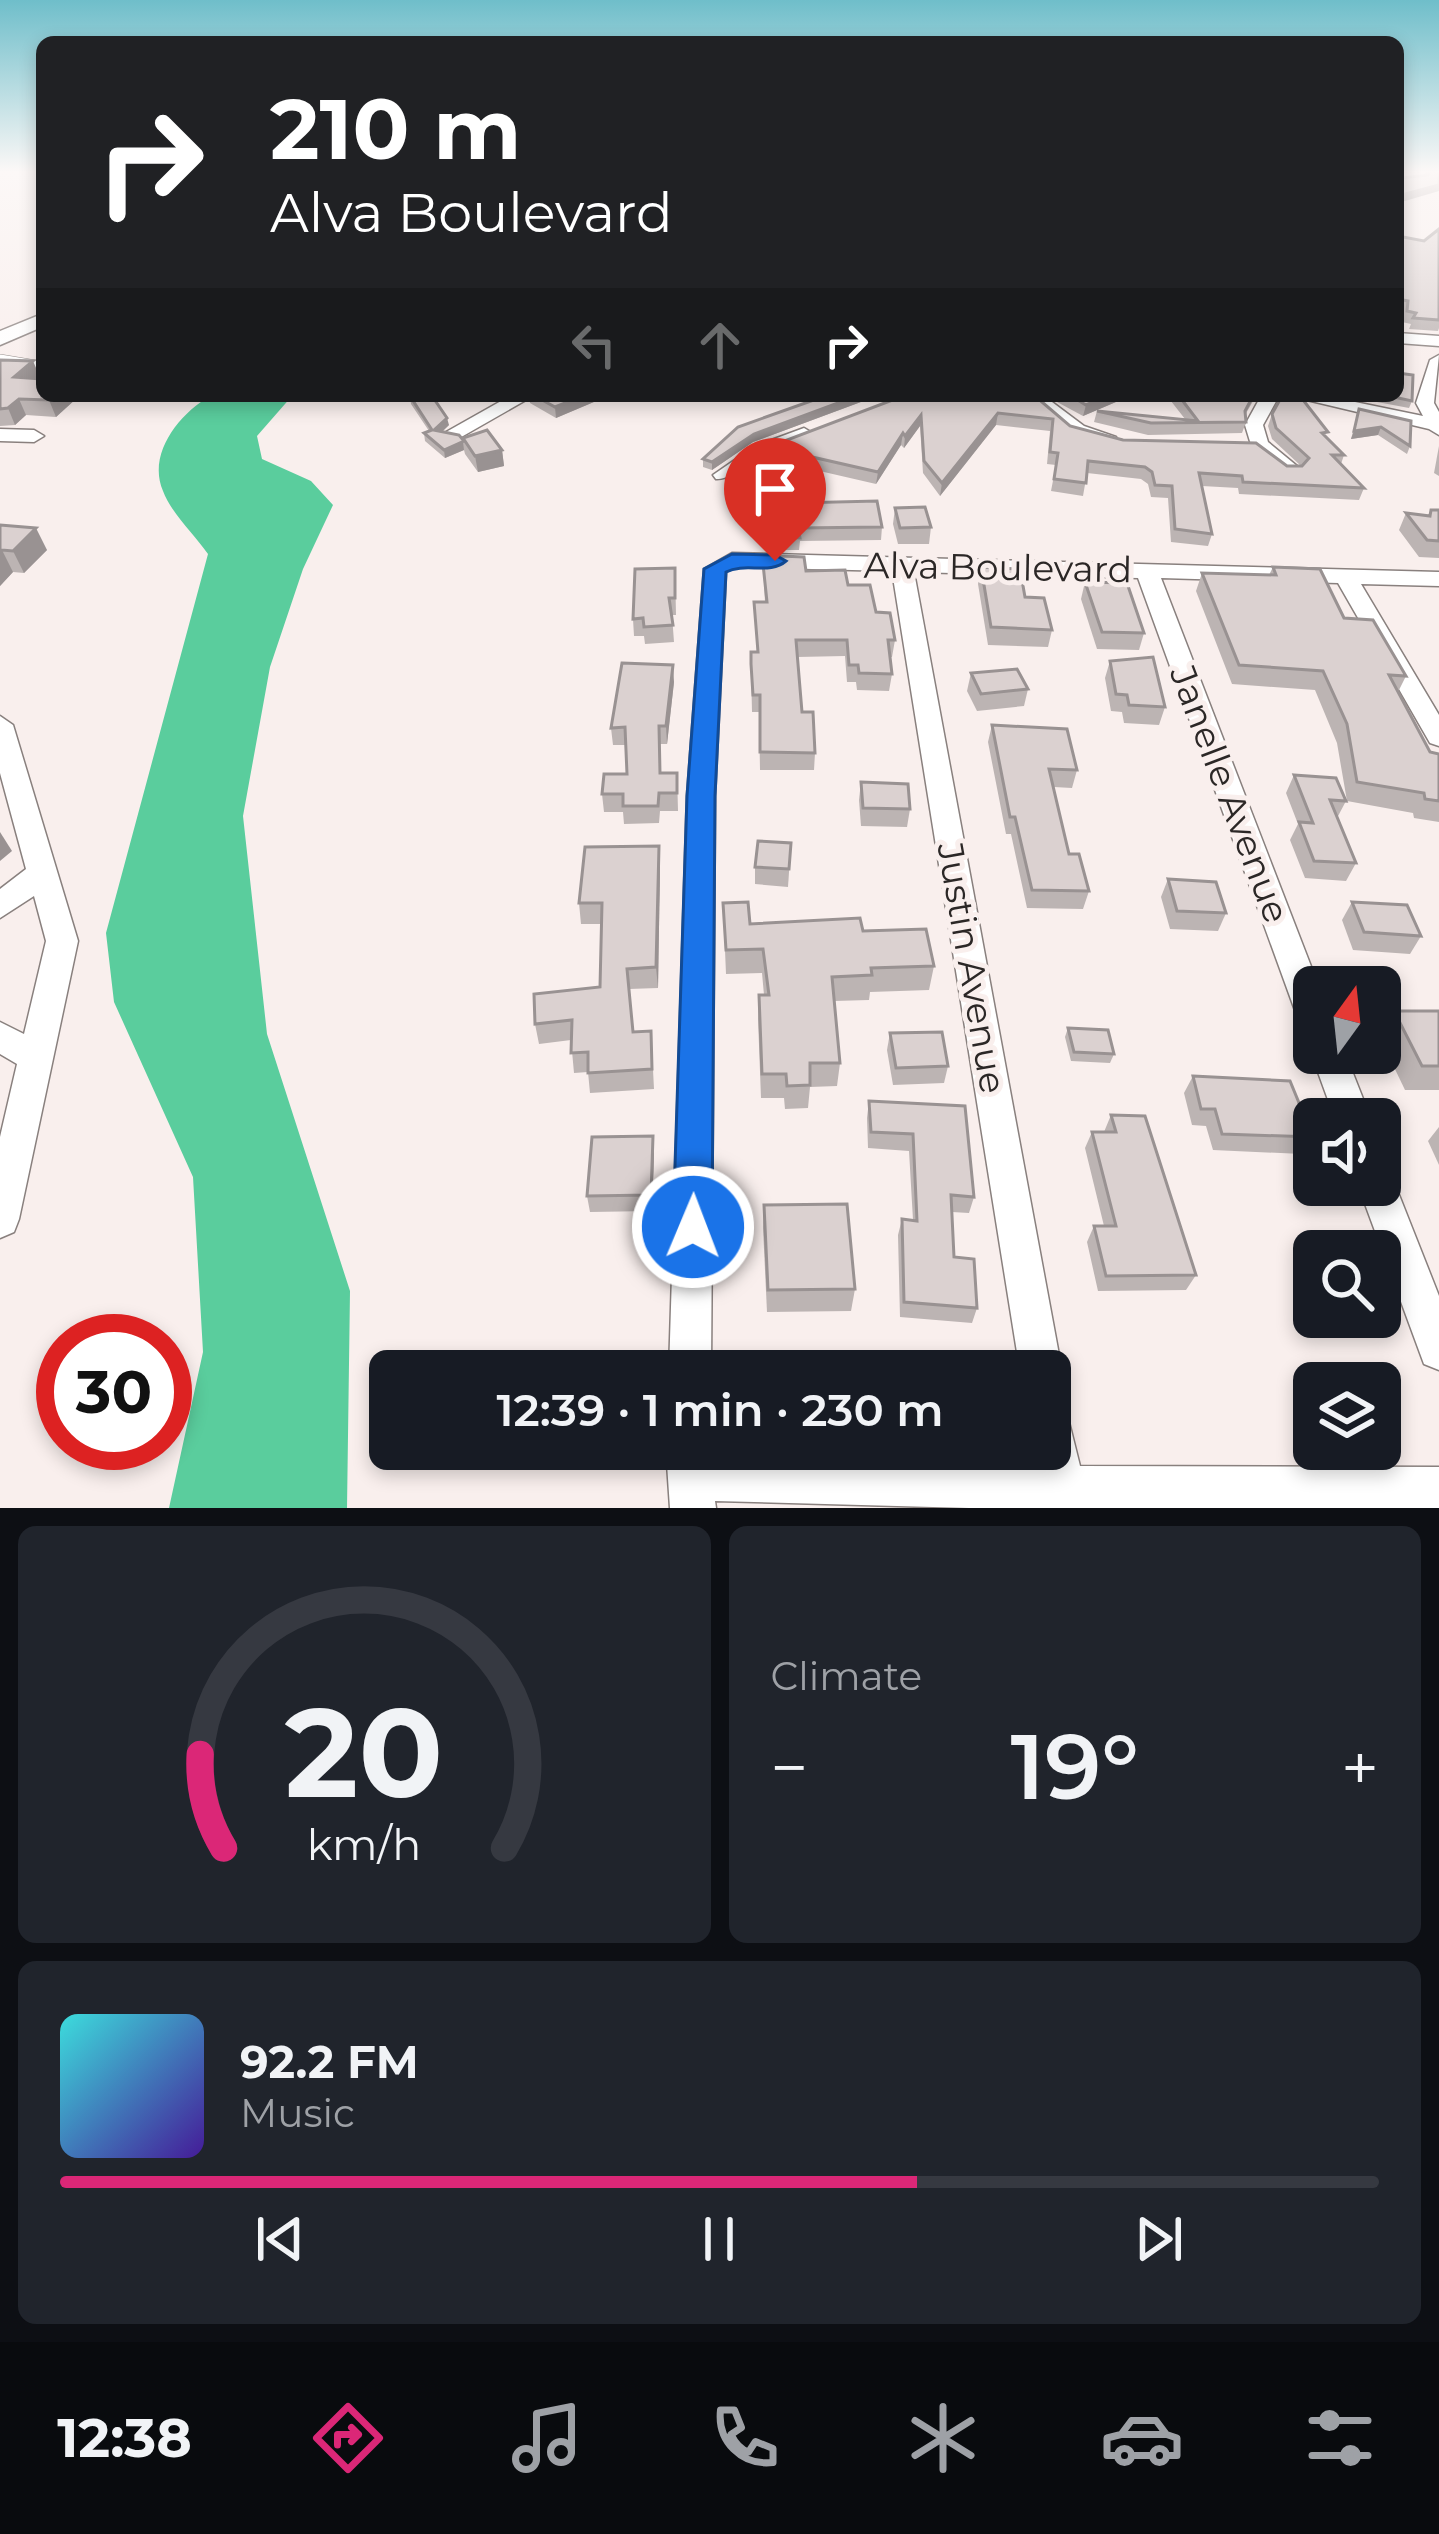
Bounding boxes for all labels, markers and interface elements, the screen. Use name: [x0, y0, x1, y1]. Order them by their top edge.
text: 210 m: [270, 78, 521, 180]
icon: right: [72, 84, 228, 240]
text: Alva Boulevard: [270, 180, 673, 246]
icon: left: [561, 312, 627, 378]
icon: ahead: [687, 312, 753, 378]
icon: right: [813, 312, 879, 378]
pin: [724, 438, 826, 561]
icon: arrive: [742, 456, 808, 522]
street label: Alva Boulevard: [863, 543, 1133, 591]
street label: Janelle Avenue: [1160, 658, 1299, 929]
street label: Justin Avenue: [928, 838, 1016, 1097]
north arrow: [1293, 966, 1401, 1074]
map controls: [1293, 966, 1401, 1470]
button: sound: [1293, 1098, 1401, 1206]
position arrow: [630, 1164, 756, 1290]
button: search: [1293, 1230, 1401, 1338]
speed limit sign: 30: [36, 1314, 192, 1470]
button: layers: [1293, 1362, 1401, 1470]
text: 12:39 · 1 min · 230 m: [496, 1382, 944, 1437]
text: Climate: [771, 1652, 922, 1700]
text: 20: [285, 1676, 443, 1828]
text: 19°: [1011, 1712, 1139, 1822]
text: −: [771, 1727, 808, 1808]
text: +: [1341, 1727, 1379, 1808]
text: km/h: [307, 1817, 421, 1870]
text: 92.2 FM: [240, 2034, 419, 2089]
text: Music: [240, 2089, 355, 2137]
icon: previous: [247, 2206, 313, 2272]
icon: pause: [686, 2206, 752, 2272]
icon: next: [1126, 2206, 1192, 2272]
icon: directions: [306, 2396, 390, 2480]
icon: music: [505, 2396, 589, 2480]
icon: phone: [703, 2396, 787, 2480]
icon: climate: [901, 2396, 985, 2480]
icon: car: [1100, 2396, 1184, 2480]
icon: filters: [1298, 2396, 1382, 2480]
text: 12:38: [57, 2405, 192, 2471]

